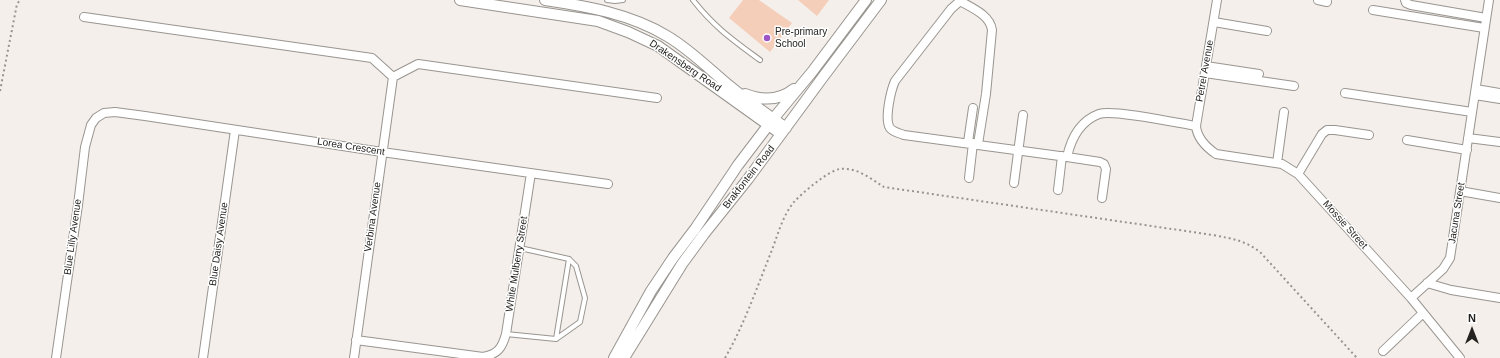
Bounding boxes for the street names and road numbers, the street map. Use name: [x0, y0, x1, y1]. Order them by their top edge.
street label: Drakensberg Road: [647, 38, 723, 94]
street label: Petrel Avenue: [1194, 39, 1216, 103]
street label: Lorea Crescent: [316, 136, 386, 158]
street label: Brakfontein Road: [720, 143, 778, 211]
street label: Verbina Avenue: [362, 181, 384, 253]
street label: Jacuna Street: [1446, 182, 1468, 244]
street label: Blue Lilly Avenue: [62, 198, 84, 276]
street label: Mossie Street: [1320, 198, 1370, 252]
street label: Blue Daisy Avenue: [207, 201, 231, 287]
street label: White Mulberry Street: [504, 215, 530, 313]

